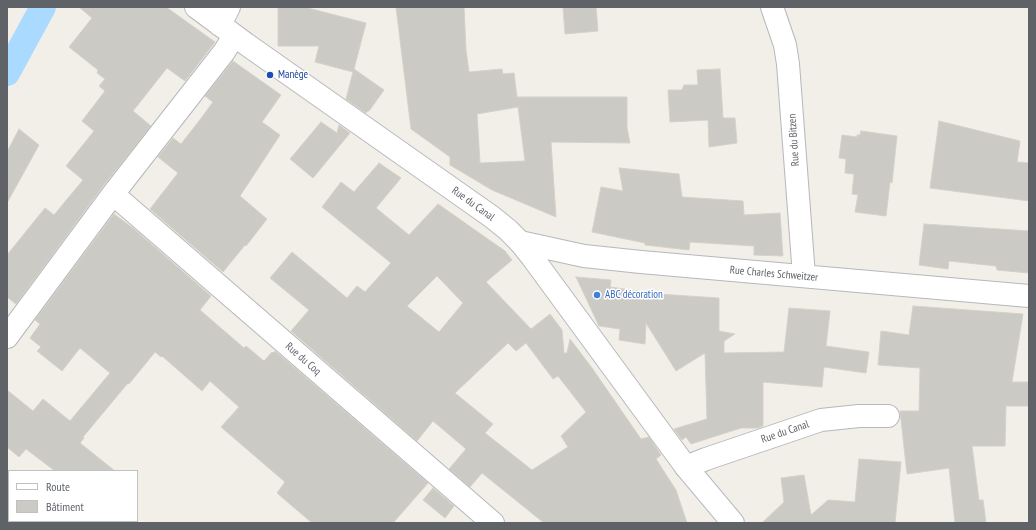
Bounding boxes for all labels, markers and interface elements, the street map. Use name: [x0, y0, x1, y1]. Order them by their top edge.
place label: Manège: [278, 68, 308, 82]
marker: Manège: [265, 70, 275, 80]
street label: Rue du Bitzen: [786, 113, 802, 167]
street label: Rue du Canal: [449, 184, 497, 224]
street label: Rue Charles Schweitzer: [729, 264, 819, 284]
place label: ABC décoration: [605, 288, 663, 302]
marker: ABC décoration: [592, 290, 602, 300]
street label: Rue du Coq: [282, 340, 324, 378]
street label: Rue du Canal: [759, 418, 811, 446]
legend: [8, 470, 138, 522]
text: Route: [46, 479, 70, 494]
text: Bâtiment: [46, 499, 84, 514]

